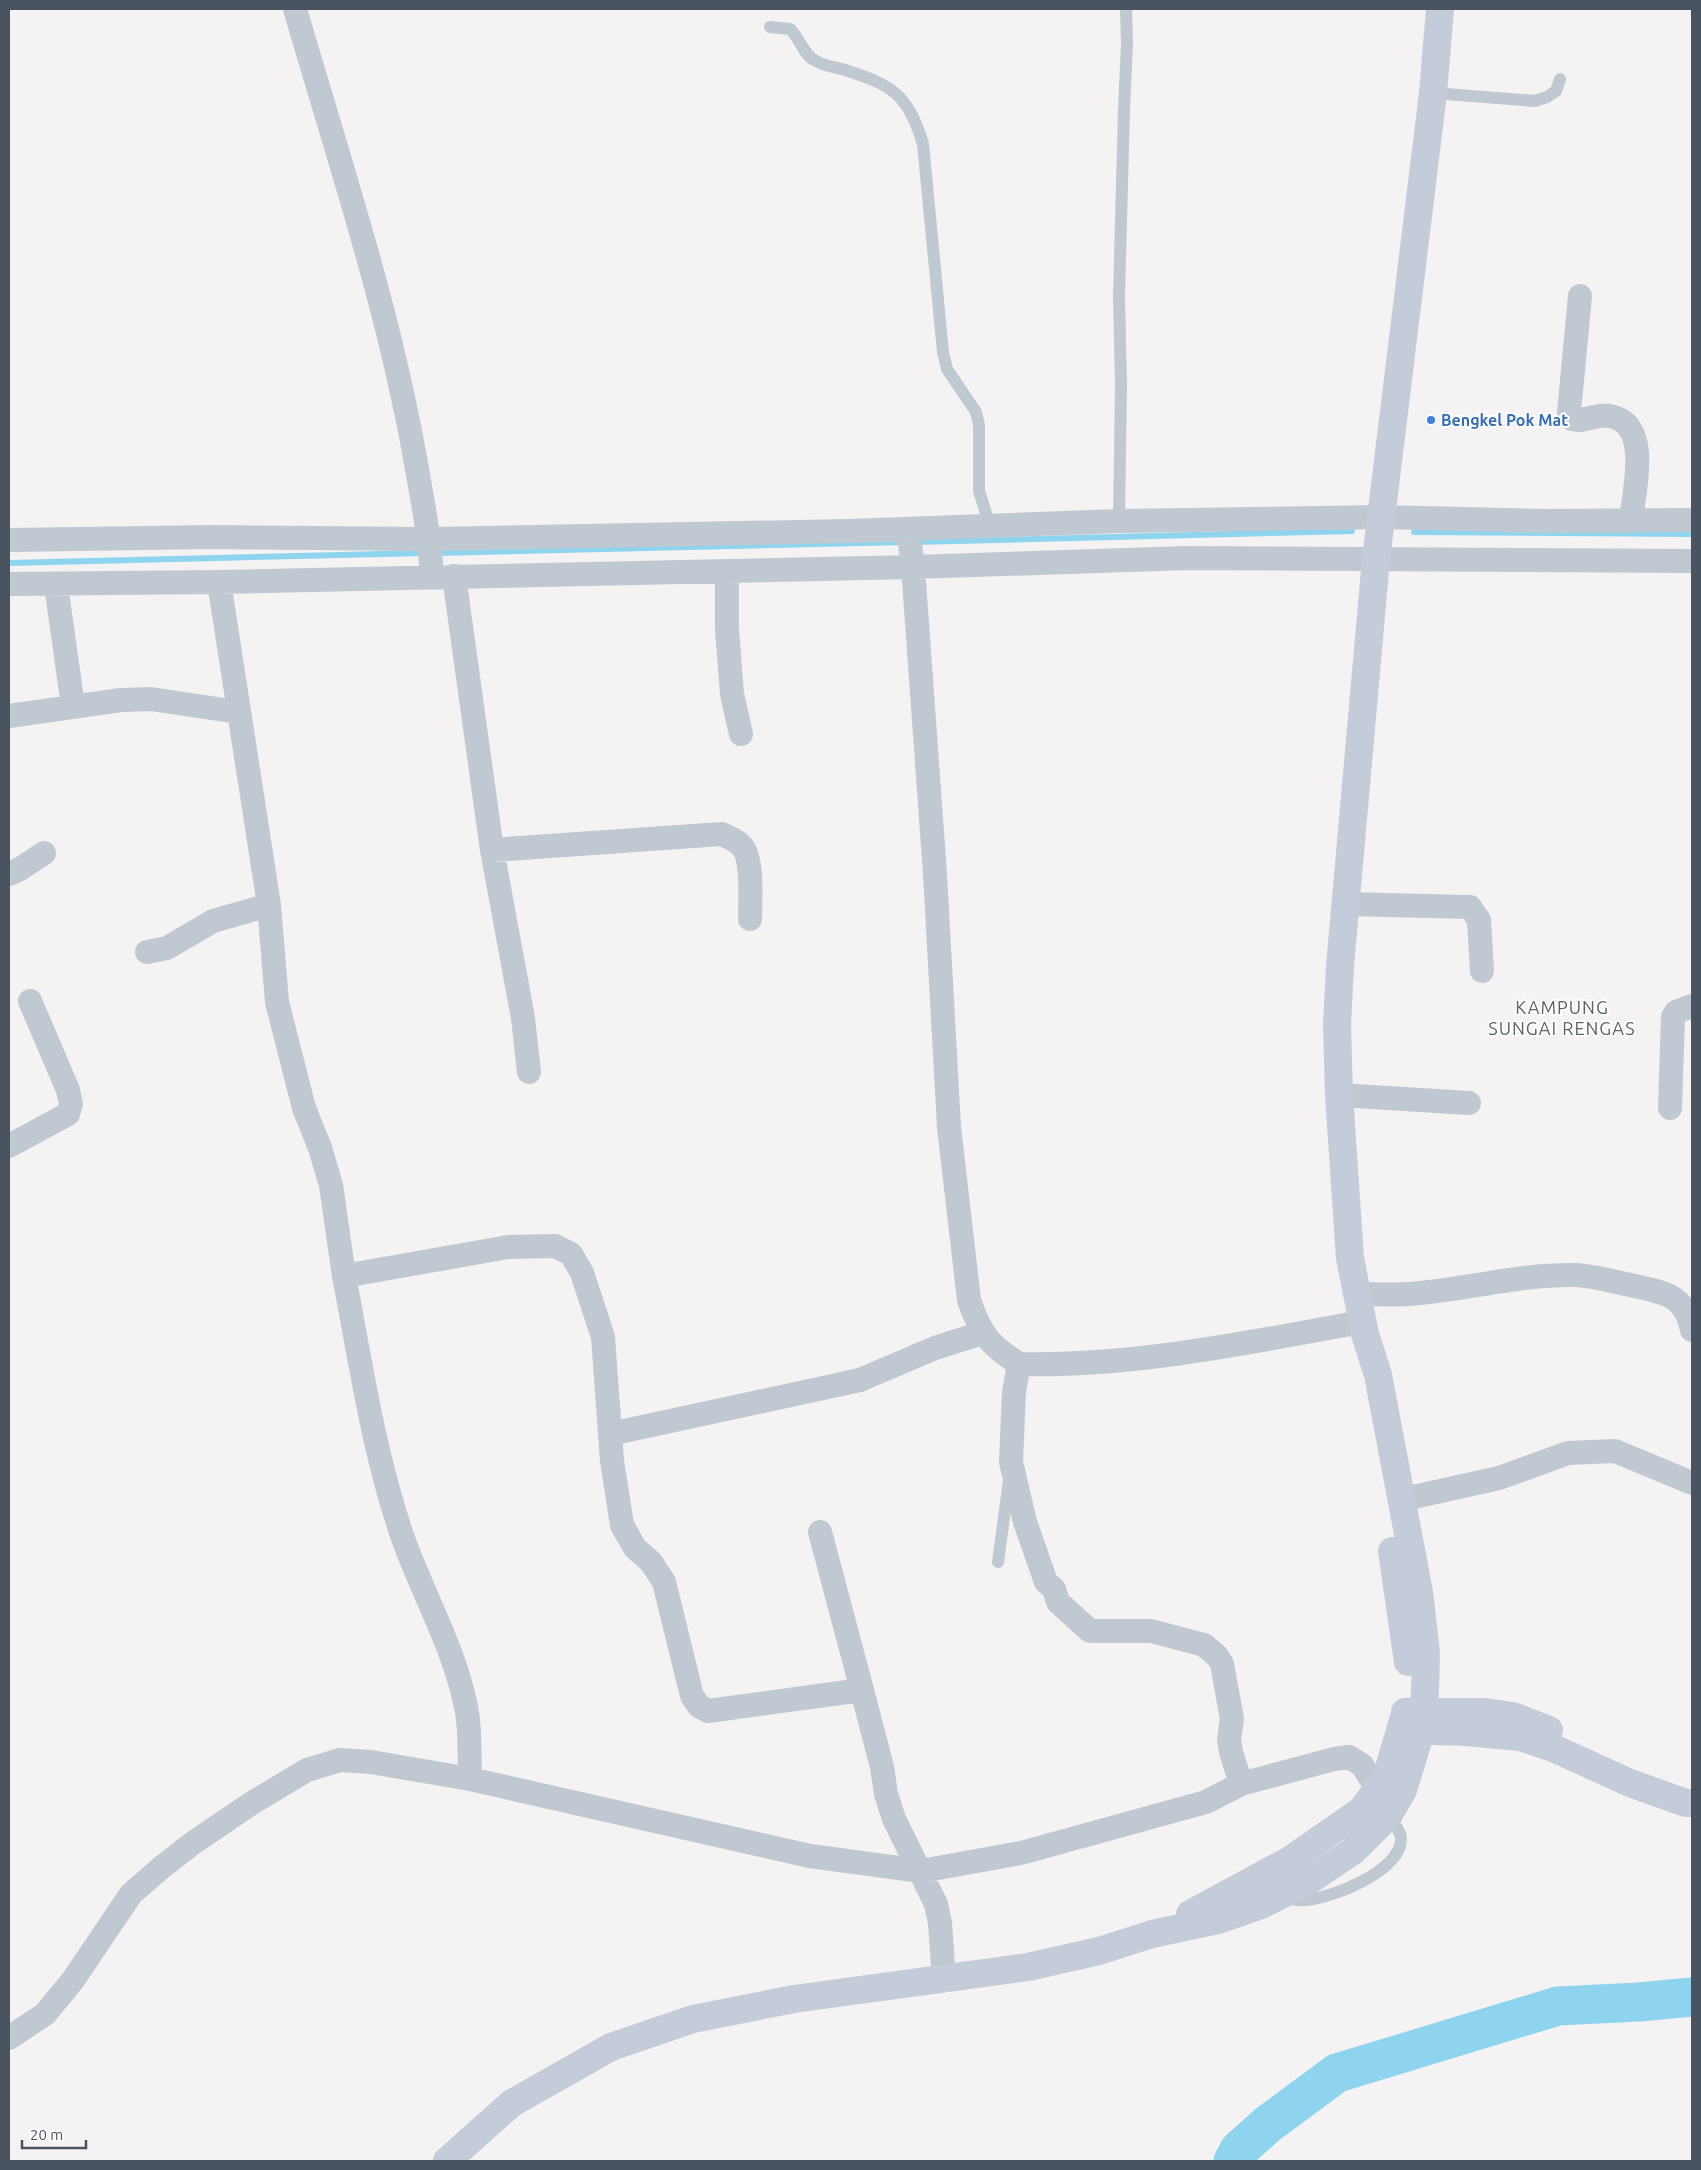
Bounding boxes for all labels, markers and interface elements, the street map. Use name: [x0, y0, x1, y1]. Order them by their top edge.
place label: Bengkel Pok Mat: [1441, 411, 1568, 429]
marker: Bengkel Pok Mat: [1425, 414, 1437, 426]
district label: KAMPUNG SUNGAI RENGAS: [1488, 997, 1636, 1038]
scale bar: [22, 2118, 86, 2150]
text: 20 m: [30, 2126, 63, 2143]

